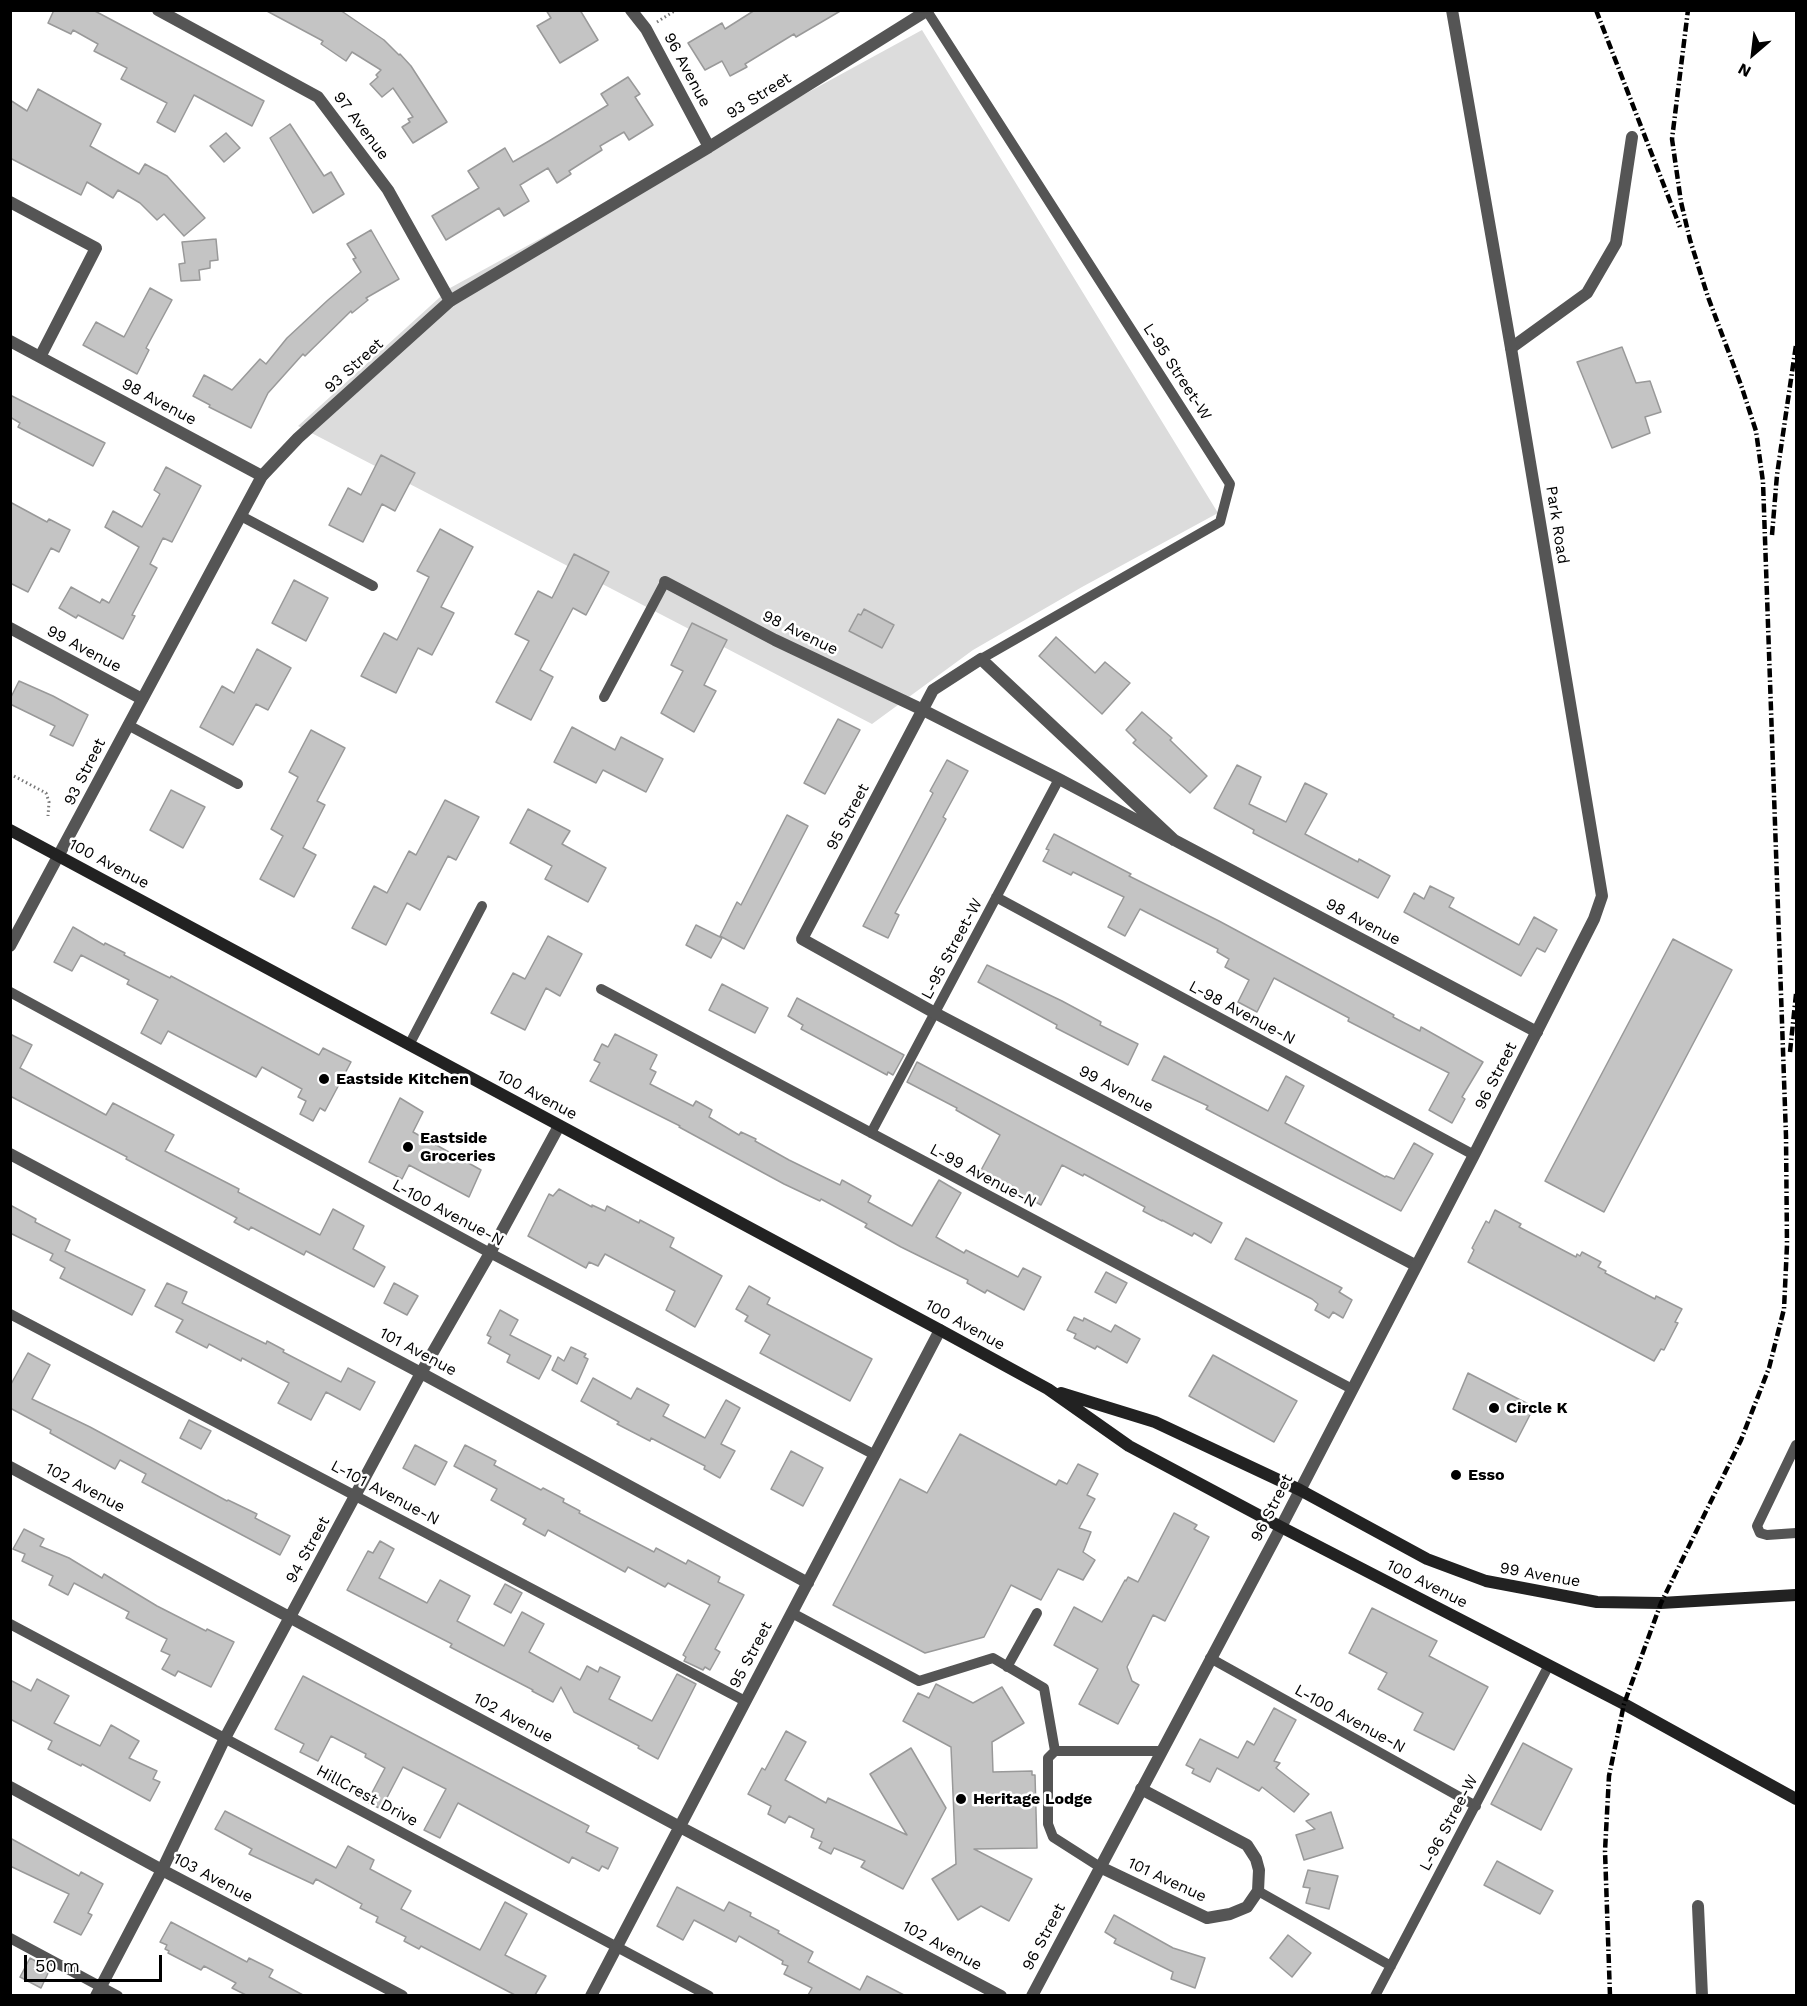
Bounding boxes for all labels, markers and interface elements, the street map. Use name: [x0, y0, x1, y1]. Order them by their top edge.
north arrow: [1723, 24, 1783, 84]
street label: 96 Avenue: [659, 29, 715, 111]
text: N: [1735, 59, 1754, 82]
street label: 93 Street: [723, 69, 795, 123]
street label: 97 Avenue: [329, 88, 393, 164]
street label: L-95 Street-W: [1139, 320, 1215, 424]
street label: 93 Street: [321, 335, 387, 397]
street label: 98 Avenue: [118, 374, 200, 430]
street label: Park Road: [1541, 485, 1573, 565]
street label: 98 Avenue: [759, 606, 841, 660]
street label: 99 Avenue: [43, 621, 125, 677]
street label: 93 Street: [60, 735, 110, 809]
street label: 95 Street: [822, 780, 874, 854]
street label: 100 Avenue: [66, 835, 152, 893]
street label: 98 Avenue: [1322, 894, 1404, 950]
street label: L-95 Street-W: [917, 895, 987, 1003]
street label: L-98 Avenue-N: [1185, 977, 1299, 1049]
street label: 96 Street: [1471, 1039, 1521, 1113]
street label: 99 Avenue: [1075, 1061, 1157, 1117]
street label: 100 Avenue: [494, 1066, 580, 1124]
place label: Eastside Kitchen: [336, 1069, 469, 1089]
marker: Eastside Kitchen: [317, 1072, 331, 1086]
place label: Eastside Groceries: [420, 1128, 496, 1166]
marker: Eastside Groceries: [401, 1140, 415, 1154]
street label: L-99 Avenue-N: [926, 1140, 1040, 1212]
street label: L-100 Avenue-N: [389, 1175, 507, 1251]
street label: 100 Avenue: [922, 1295, 1008, 1355]
street label: 101 Avenue: [376, 1324, 460, 1380]
place label: Circle K: [1506, 1398, 1568, 1418]
marker: Circle K: [1487, 1401, 1501, 1415]
street label: L-101 Avenue-N: [328, 1456, 442, 1530]
street label: 102 Avenue: [42, 1459, 128, 1517]
place label: Esso: [1468, 1465, 1505, 1485]
marker: Esso: [1449, 1468, 1463, 1482]
street label: 96 Street: [1247, 1471, 1297, 1545]
street label: 94 Street: [282, 1513, 334, 1587]
street label: 100 Avenue: [1383, 1555, 1471, 1613]
street label: 99 Avenue: [1498, 1558, 1582, 1592]
street label: 95 Street: [725, 1618, 777, 1692]
street label: L-100 Avenue-N: [1291, 1681, 1409, 1757]
street label: 102 Avenue: [470, 1689, 556, 1747]
street label: HillCrest Drive: [313, 1761, 421, 1831]
street label: L-96 Stree-W: [1416, 1772, 1482, 1874]
place label: Heritage Lodge: [973, 1789, 1092, 1809]
marker: Heritage Lodge: [954, 1792, 968, 1806]
street label: 103 Avenue: [170, 1849, 256, 1907]
street label: 101 Avenue: [1125, 1853, 1209, 1907]
street label: 96 Street: [1018, 1900, 1070, 1974]
street label: 102 Avenue: [899, 1917, 985, 1975]
scale bar: [27, 1943, 165, 1981]
text: 50 m: [35, 1955, 80, 1976]

